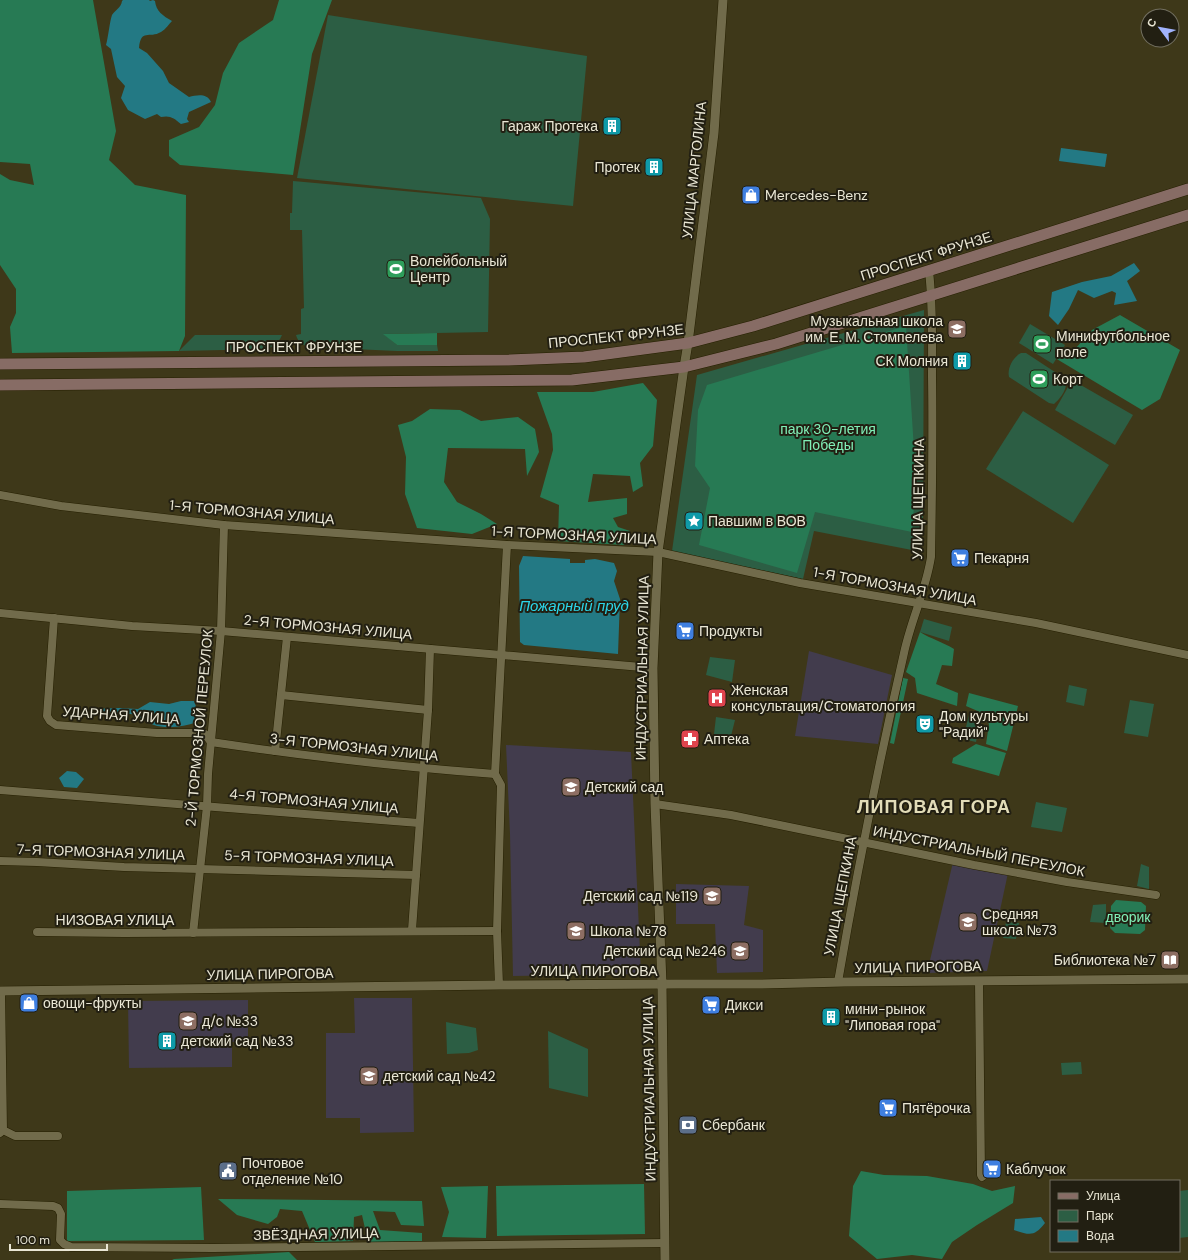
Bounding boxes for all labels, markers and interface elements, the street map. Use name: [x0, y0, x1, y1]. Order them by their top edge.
north arrow: [1140, 8, 1180, 48]
text: С: [1143, 16, 1160, 30]
street label: УЛИЦА МАРГОЛИНА: [678, 100, 710, 239]
building icon: Гараж Протека: [601, 115, 623, 137]
place label: Гараж Протека: [501, 117, 598, 135]
building icon: Протек: [643, 156, 665, 178]
place label: Протек: [595, 158, 641, 176]
shop icon: Mercedes-Benz: [740, 184, 762, 206]
place label: Mercedes-Benz: [765, 186, 868, 204]
street label: ПРОСПЕКТ ФРУНЗЕ: [858, 227, 994, 285]
place label: Волейбольный Центр: [410, 252, 507, 286]
sports icon: Волейбольный Центр: [385, 258, 407, 280]
place label: Музыкальная школа им. Е. М. Стомпелева: [805, 312, 943, 346]
school or university icon: Музыкальная школа им. Е. М. Стомпелева: [946, 318, 968, 340]
street label: ПРОСПЕКТ ФРУНЗЕ: [547, 320, 685, 352]
place label: Минифутбольное поле: [1056, 327, 1170, 361]
sports icon: Минифутбольное поле: [1031, 333, 1053, 355]
street label: ПРОСПЕКТ ФРУНЗЕ: [226, 338, 362, 356]
building icon: СК Молния: [951, 350, 973, 372]
place label: СК Молния: [875, 352, 948, 370]
sports icon: Корт: [1028, 368, 1050, 390]
place label: Корт: [1053, 370, 1083, 388]
park label: парк 30-летия Победы: [780, 420, 876, 454]
street label: УЛИЦА ЩЕПКИНА: [908, 438, 928, 560]
street label: 1-Я ТОРМОЗНАЯ УЛИЦА: [169, 496, 336, 528]
place icon: Павшим в ВОВ: [683, 510, 705, 532]
place label: Павшим в ВОВ: [708, 512, 806, 530]
street label: 1-Я ТОРМОЗНАЯ УЛИЦА: [491, 522, 658, 548]
supermarket icon: Пекарня: [949, 547, 971, 569]
place label: Пекарня: [974, 549, 1029, 567]
street label: 1-Я ТОРМОЗНАЯ УЛИЦА: [812, 563, 979, 609]
street label: ИНДУСТРИАЛЬНАЯ УЛИЦА: [631, 575, 653, 761]
water label: Пожарный пруд: [519, 596, 629, 616]
street label: 2-Я ТОРМОЗНАЯ УЛИЦА: [243, 611, 414, 643]
supermarket icon: Продукты: [674, 620, 696, 642]
place label: Продукты: [699, 622, 762, 640]
street label: 2-Й ТОРМОЗНОЙ ПЕРЕУЛОК: [181, 628, 217, 827]
place label: Женская консультация/Стоматология: [731, 681, 915, 715]
hospital icon: Женская консультация/Стоматология: [706, 687, 728, 709]
street label: УДАРНАЯ УЛИЦА: [62, 702, 181, 728]
place label: Дом культуры "Радий": [939, 707, 1028, 741]
theatre icon: Дом культуры "Радий": [914, 713, 936, 735]
pharmacy icon: Аптека: [679, 728, 701, 750]
street label: 3-Я ТОРМОЗНАЯ УЛИЦА: [269, 729, 440, 765]
place label: Аптека: [704, 730, 749, 748]
school or university icon: Детский сад: [560, 776, 582, 798]
place label: Детский сад: [585, 778, 664, 796]
street label: 4-Я ТОРМОЗНАЯ УЛИЦА: [229, 785, 400, 817]
district label: ЛИПОВАЯ ГОРА: [857, 795, 1011, 819]
street label: ИНДУСТРИАЛЬНЫЙ ПЕРЕУЛОК: [872, 822, 1087, 881]
street label: УЛИЦА ЩЕПКИНА: [820, 834, 861, 957]
street label: 7-Я ТОРМОЗНАЯ УЛИЦА: [17, 840, 186, 864]
street label: 5-Я ТОРМОЗНАЯ УЛИЦА: [224, 846, 395, 870]
school or university icon: Детский сад №119: [701, 885, 723, 907]
place label: Детский сад №119: [583, 887, 698, 905]
place label: Средняя школа №73: [982, 905, 1057, 939]
park label: дворик: [1106, 908, 1151, 926]
street label: НИЗОВАЯ УЛИЦА: [56, 911, 175, 929]
school or university icon: Средняя школа №73: [957, 911, 979, 933]
school or university icon: Школа №78: [565, 920, 587, 942]
place label: Школа №78: [590, 922, 667, 940]
school or university icon: Детский сад №246: [729, 940, 751, 962]
place label: Детский сад №246: [604, 942, 726, 960]
library icon: Библиотека №7: [1159, 949, 1181, 971]
place label: Библиотека №7: [1054, 951, 1156, 969]
street label: УЛИЦА ПИРОГОВА: [854, 957, 982, 977]
street label: УЛИЦА ПИРОГОВА: [530, 962, 658, 980]
street label: УЛИЦА ПИРОГОВА: [206, 964, 334, 984]
shop icon: овощи-фрукты: [18, 992, 40, 1014]
place label: овощи-фрукты: [43, 994, 142, 1012]
supermarket icon: Дикси: [700, 994, 722, 1016]
street label: ИНДУСТРИАЛЬНАЯ УЛИЦА: [638, 996, 660, 1182]
place label: Дикси: [725, 996, 763, 1014]
place label: мини-рынок "Липовая гора": [845, 1000, 940, 1034]
building icon: мини-рынок "Липовая гора": [820, 1006, 842, 1028]
school or university icon: д/с №33: [177, 1010, 199, 1032]
place label: д/с №33: [202, 1012, 258, 1030]
building icon: детский сад №33: [156, 1030, 178, 1052]
place label: детский сад №33: [181, 1032, 293, 1050]
school or university icon: детский сад №42: [358, 1065, 380, 1087]
place label: детский сад №42: [383, 1067, 496, 1085]
supermarket icon: Пятёрочка: [877, 1097, 899, 1119]
place label: Пятёрочка: [902, 1099, 971, 1117]
bank icon: Сбербанк: [677, 1114, 699, 1136]
place label: Сбербанк: [702, 1116, 766, 1134]
place label: Почтовое отделение №10: [242, 1154, 343, 1188]
supermarket icon: Каблучок: [981, 1158, 1003, 1180]
public building icon: Почтовое отделение №10: [217, 1160, 239, 1182]
place label: Каблучок: [1006, 1160, 1067, 1178]
legend: [1050, 1180, 1180, 1252]
text: Улица: [1086, 1188, 1120, 1204]
text: Парк: [1086, 1208, 1114, 1224]
street label: ЗВЁЗДНАЯ УЛИЦА: [253, 1224, 380, 1244]
scale bar: [10, 1226, 107, 1252]
text: Вода: [1086, 1228, 1114, 1244]
text: 100 m: [16, 1232, 50, 1248]

